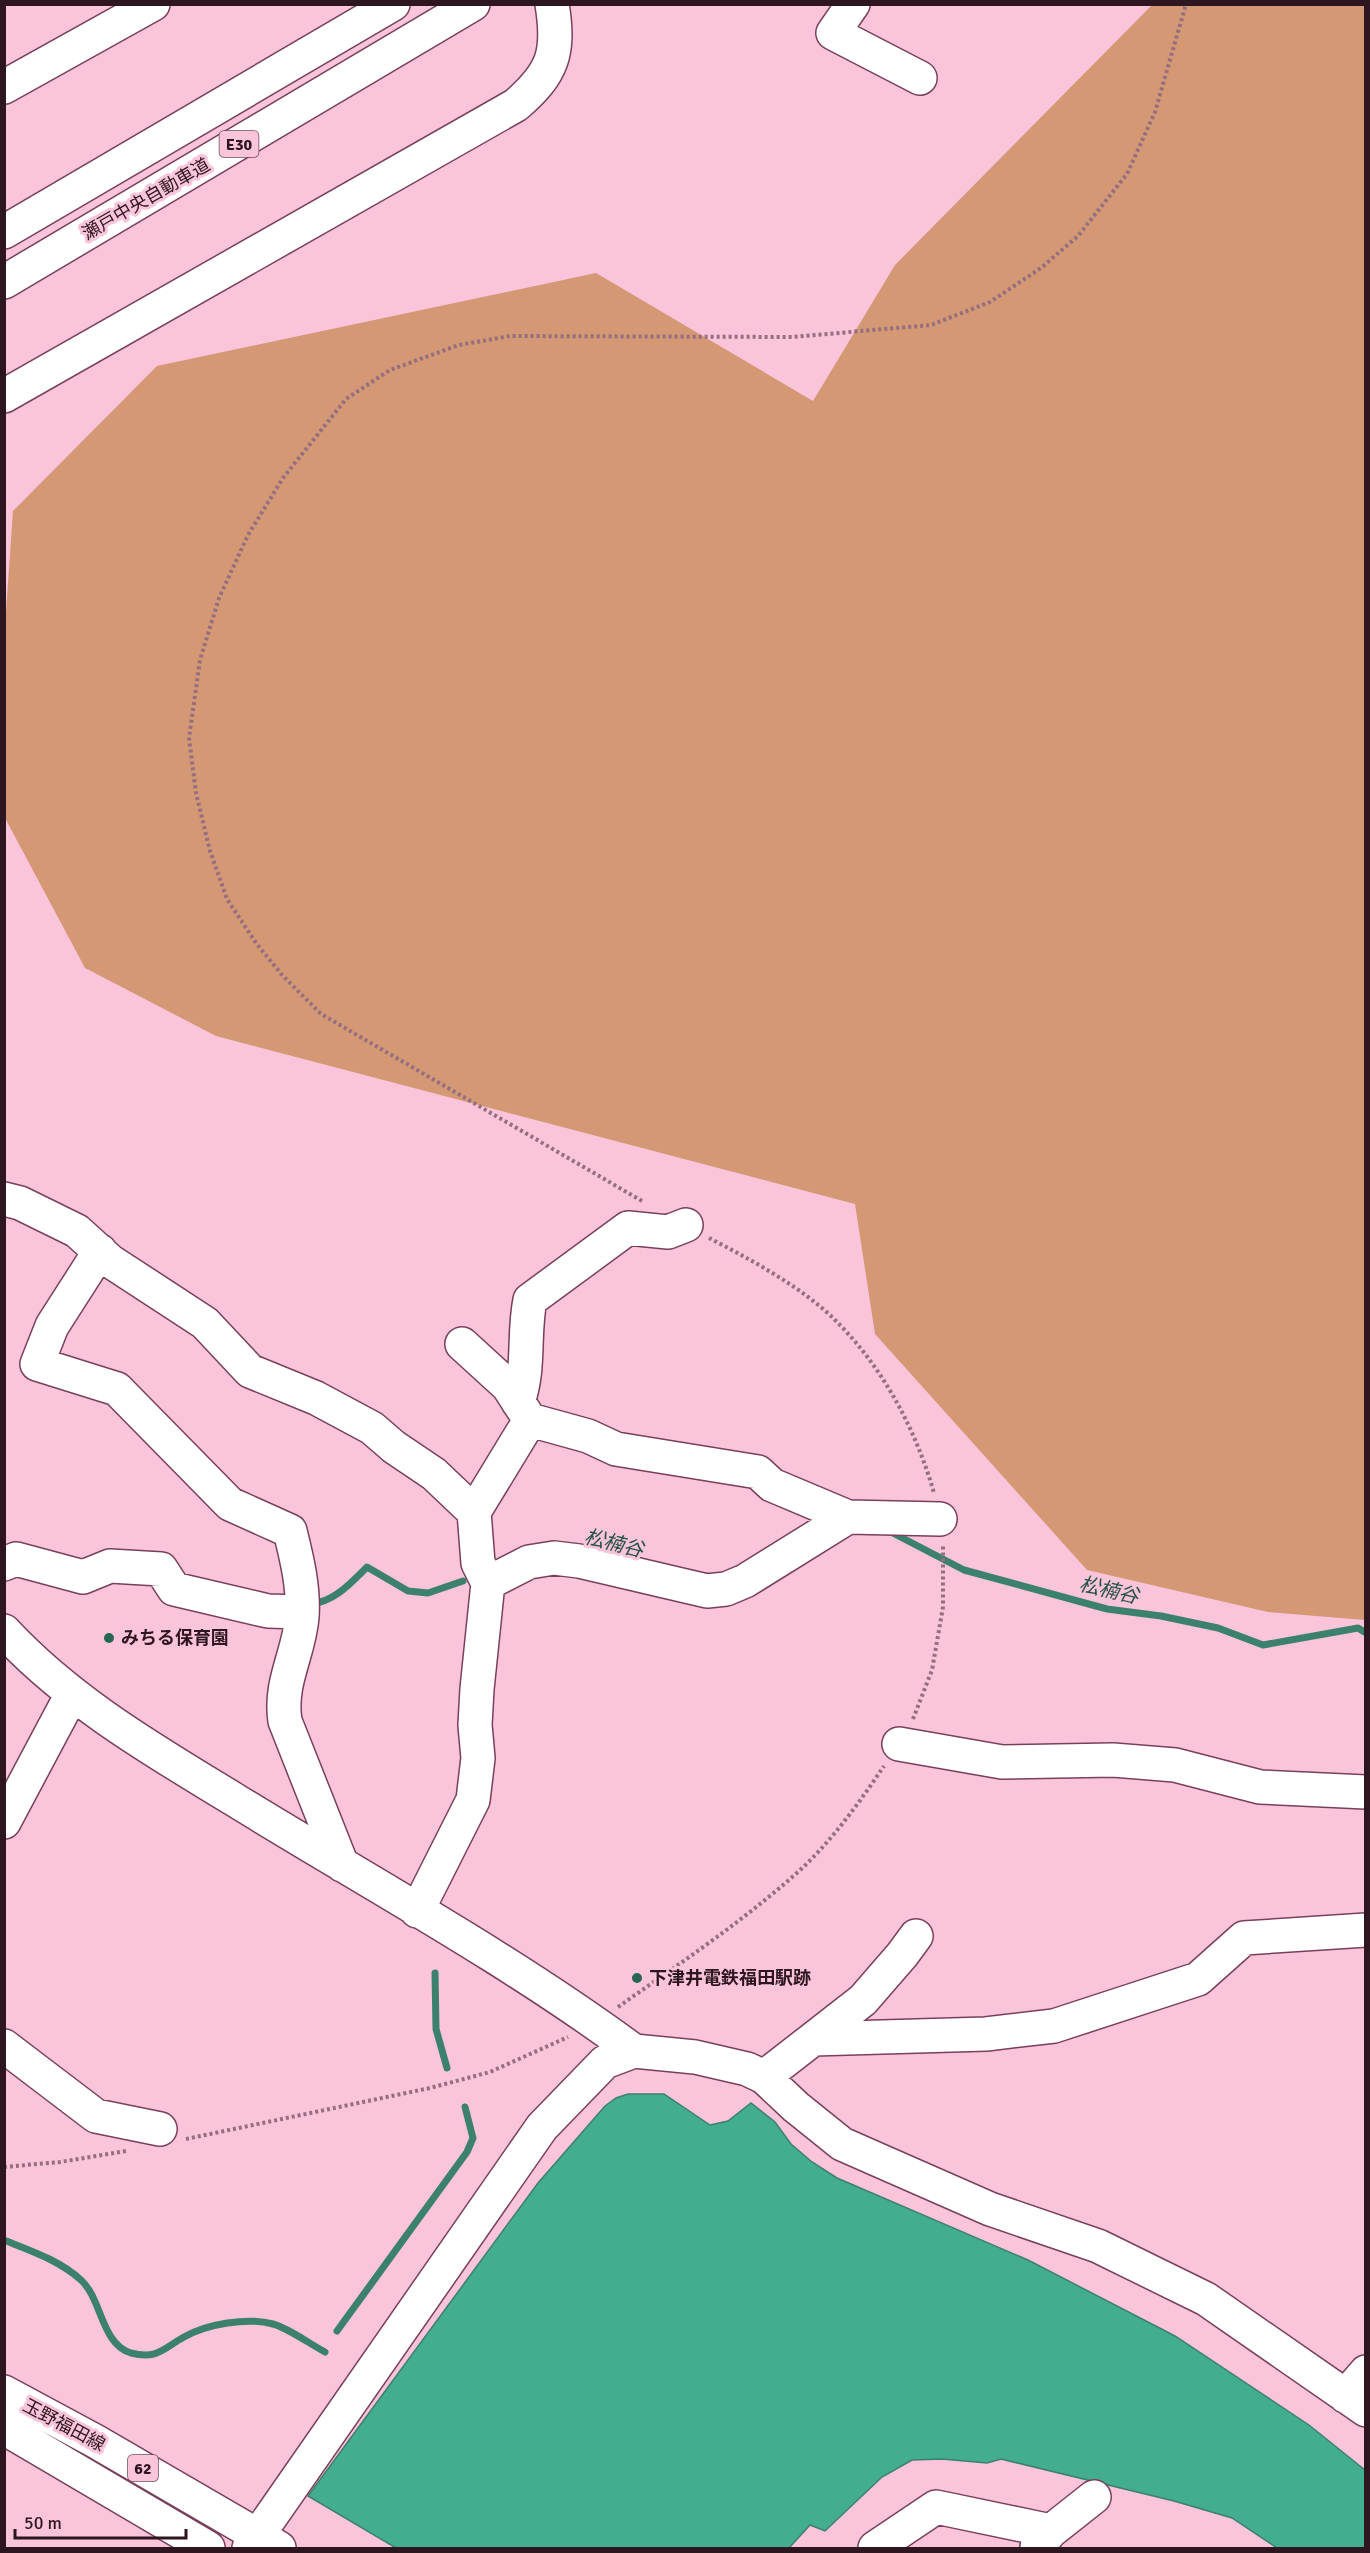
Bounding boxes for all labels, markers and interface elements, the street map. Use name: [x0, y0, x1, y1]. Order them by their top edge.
road number: E30: [220, 131, 258, 157]
street label: 瀬戸中央自動車道: [78, 153, 214, 245]
water label: 松楠谷: [582, 1524, 648, 1563]
water label: 松楠谷: [1077, 1572, 1143, 1610]
place label: みちる保育園: [121, 1627, 229, 1649]
marker: みちる保育園: [102, 1631, 116, 1645]
place label: 下津井電鉄福田駅跡: [649, 1967, 811, 1989]
marker: 下津井電鉄福田駅跡: [630, 1971, 644, 1985]
street label: 玉野福田線: [19, 2394, 109, 2456]
road number: 62: [128, 2455, 158, 2481]
scale bar: [15, 2502, 186, 2540]
text: 50 m: [24, 2512, 62, 2534]

